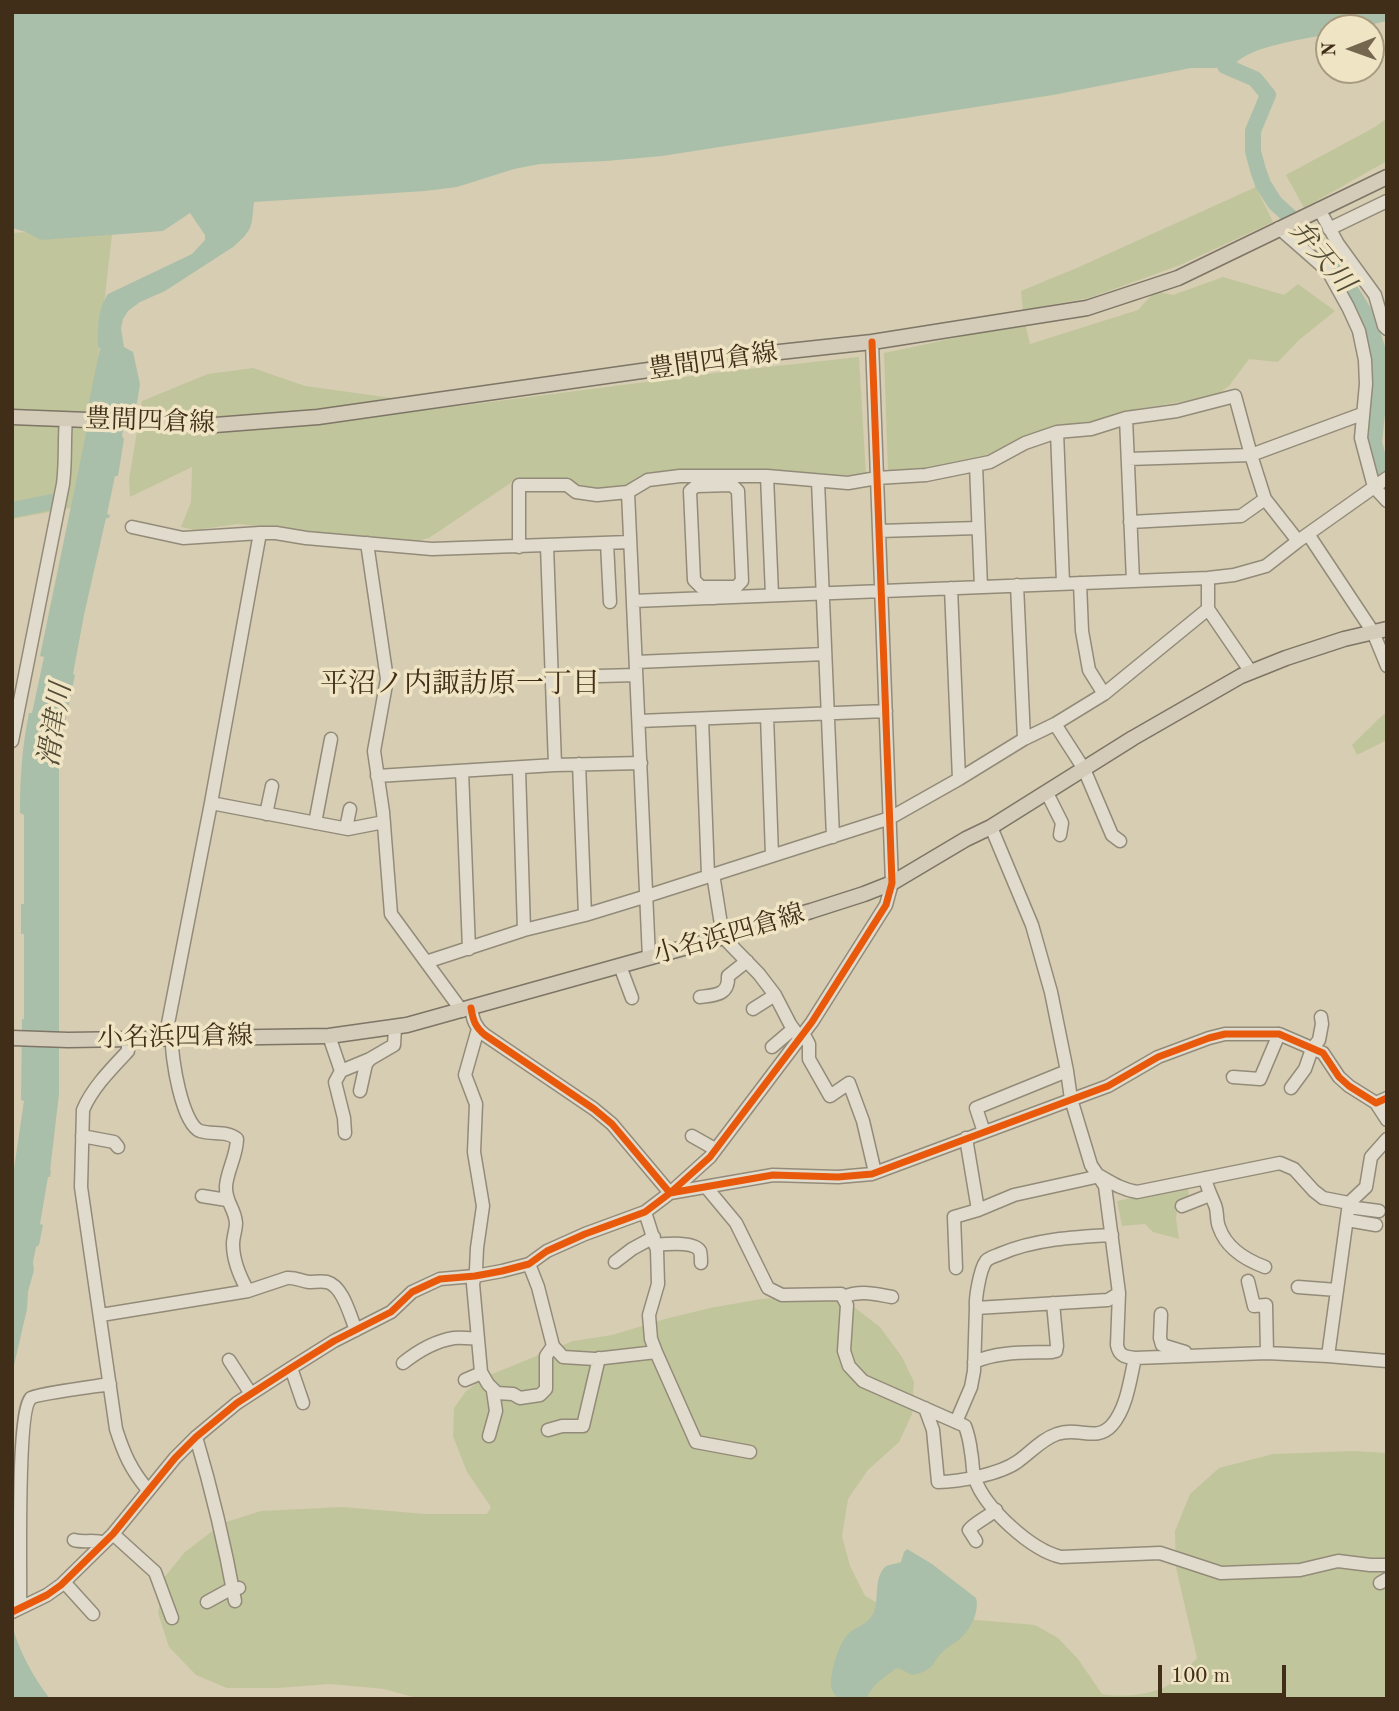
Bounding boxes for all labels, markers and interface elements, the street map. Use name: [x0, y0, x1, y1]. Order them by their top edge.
north arrow: [1315, 14, 1385, 84]
text: N: [1321, 42, 1340, 57]
water label: 弁天川: [1281, 214, 1361, 300]
street label: 豊間四倉線: [646, 338, 780, 386]
street label: 豊間四倉線: [84, 404, 216, 440]
district label: 平沼ノ内諏訪原一丁目: [320, 668, 600, 702]
water label: 滑津川: [33, 681, 79, 769]
street label: 小名浜四倉線: [650, 899, 808, 971]
street label: 小名浜四倉線: [97, 1021, 253, 1055]
scale bar: [1161, 1652, 1289, 1696]
text: 100 m: [1171, 1666, 1230, 1687]

